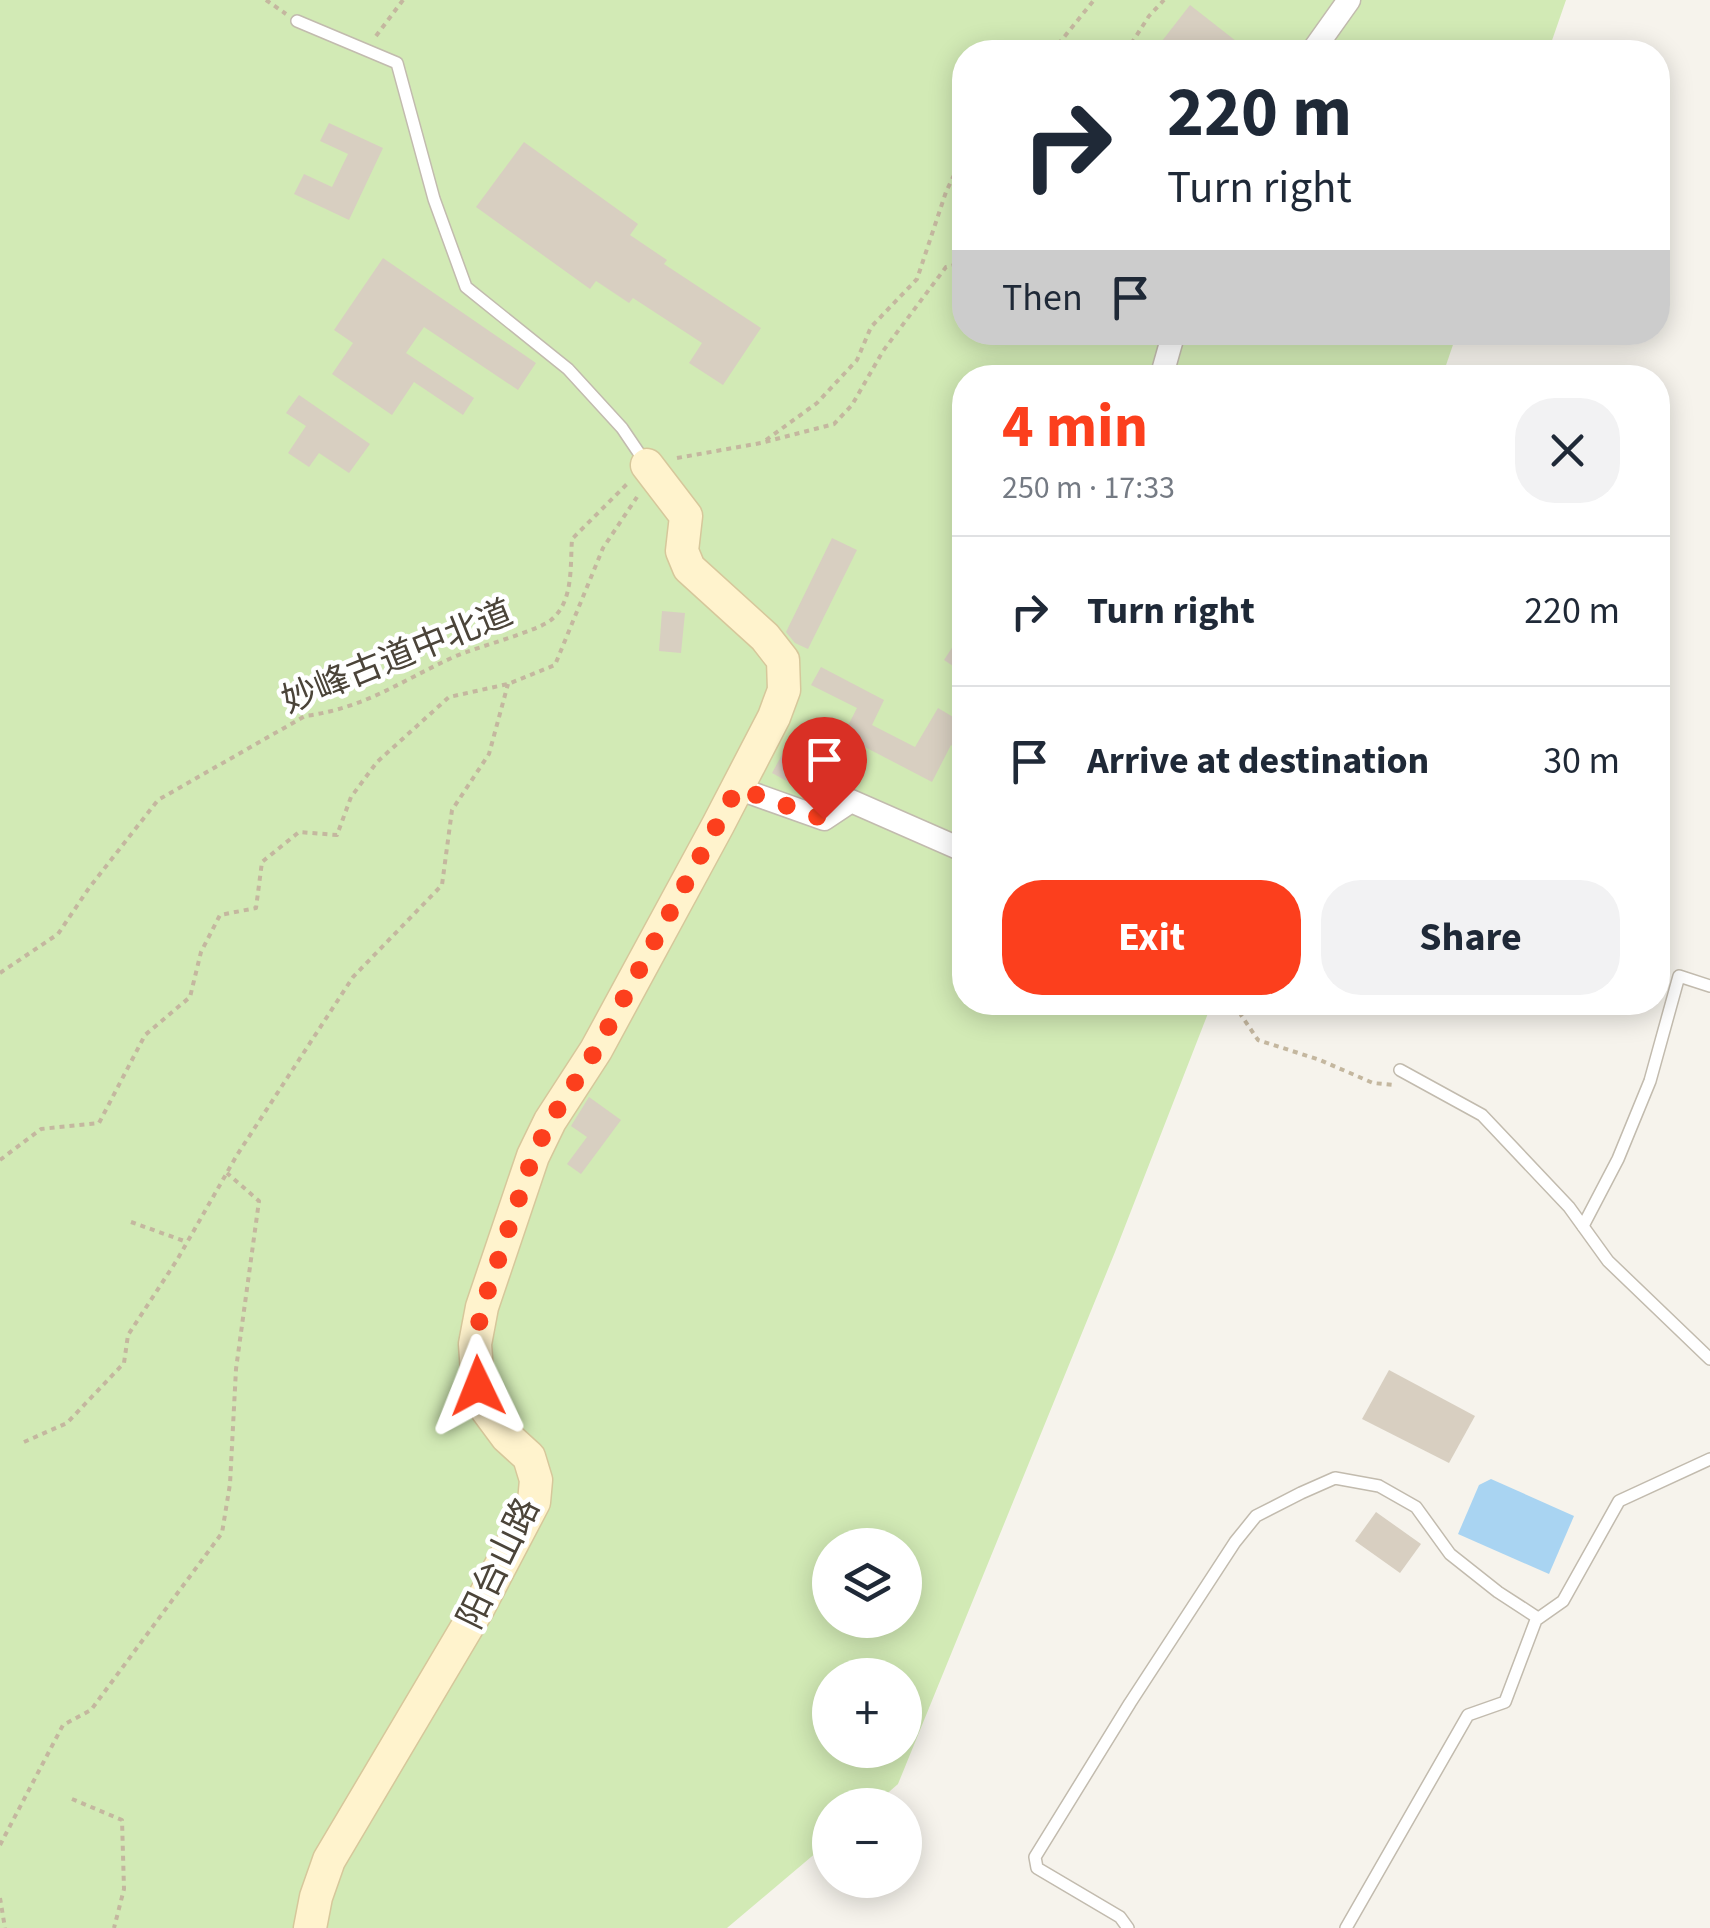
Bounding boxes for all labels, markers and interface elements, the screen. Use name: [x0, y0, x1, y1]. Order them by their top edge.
text: 220 m: [1167, 63, 1352, 163]
icon: right: [1002, 80, 1132, 210]
text: Turn right: [1167, 156, 1352, 220]
icon: arrive: [1103, 270, 1158, 325]
text: Then: [1002, 271, 1083, 325]
text: 4 min: [1002, 385, 1148, 470]
button: close: [1515, 398, 1620, 503]
text: 250 m · 17:33: [1002, 465, 1175, 511]
icon: right: [1002, 584, 1057, 639]
text: Turn right: [1087, 584, 1255, 638]
text: 220 m: [1524, 584, 1620, 638]
street label: 妙峰古道中北道: [274, 588, 520, 726]
pin: [782, 717, 867, 820]
icon: arrive: [797, 732, 852, 787]
icon: arrive: [1002, 734, 1057, 789]
text: Arrive at destination: [1087, 734, 1429, 788]
text: 30 m: [1543, 734, 1620, 788]
button: Exit: [1002, 880, 1301, 995]
button: Share: [1321, 880, 1620, 995]
position arrow: [426, 1334, 530, 1438]
street label: 阳台山路: [446, 1490, 552, 1637]
map controls: [812, 1528, 922, 1898]
button: layers: [812, 1528, 922, 1638]
button: +: [812, 1658, 922, 1768]
button: −: [812, 1788, 922, 1898]

